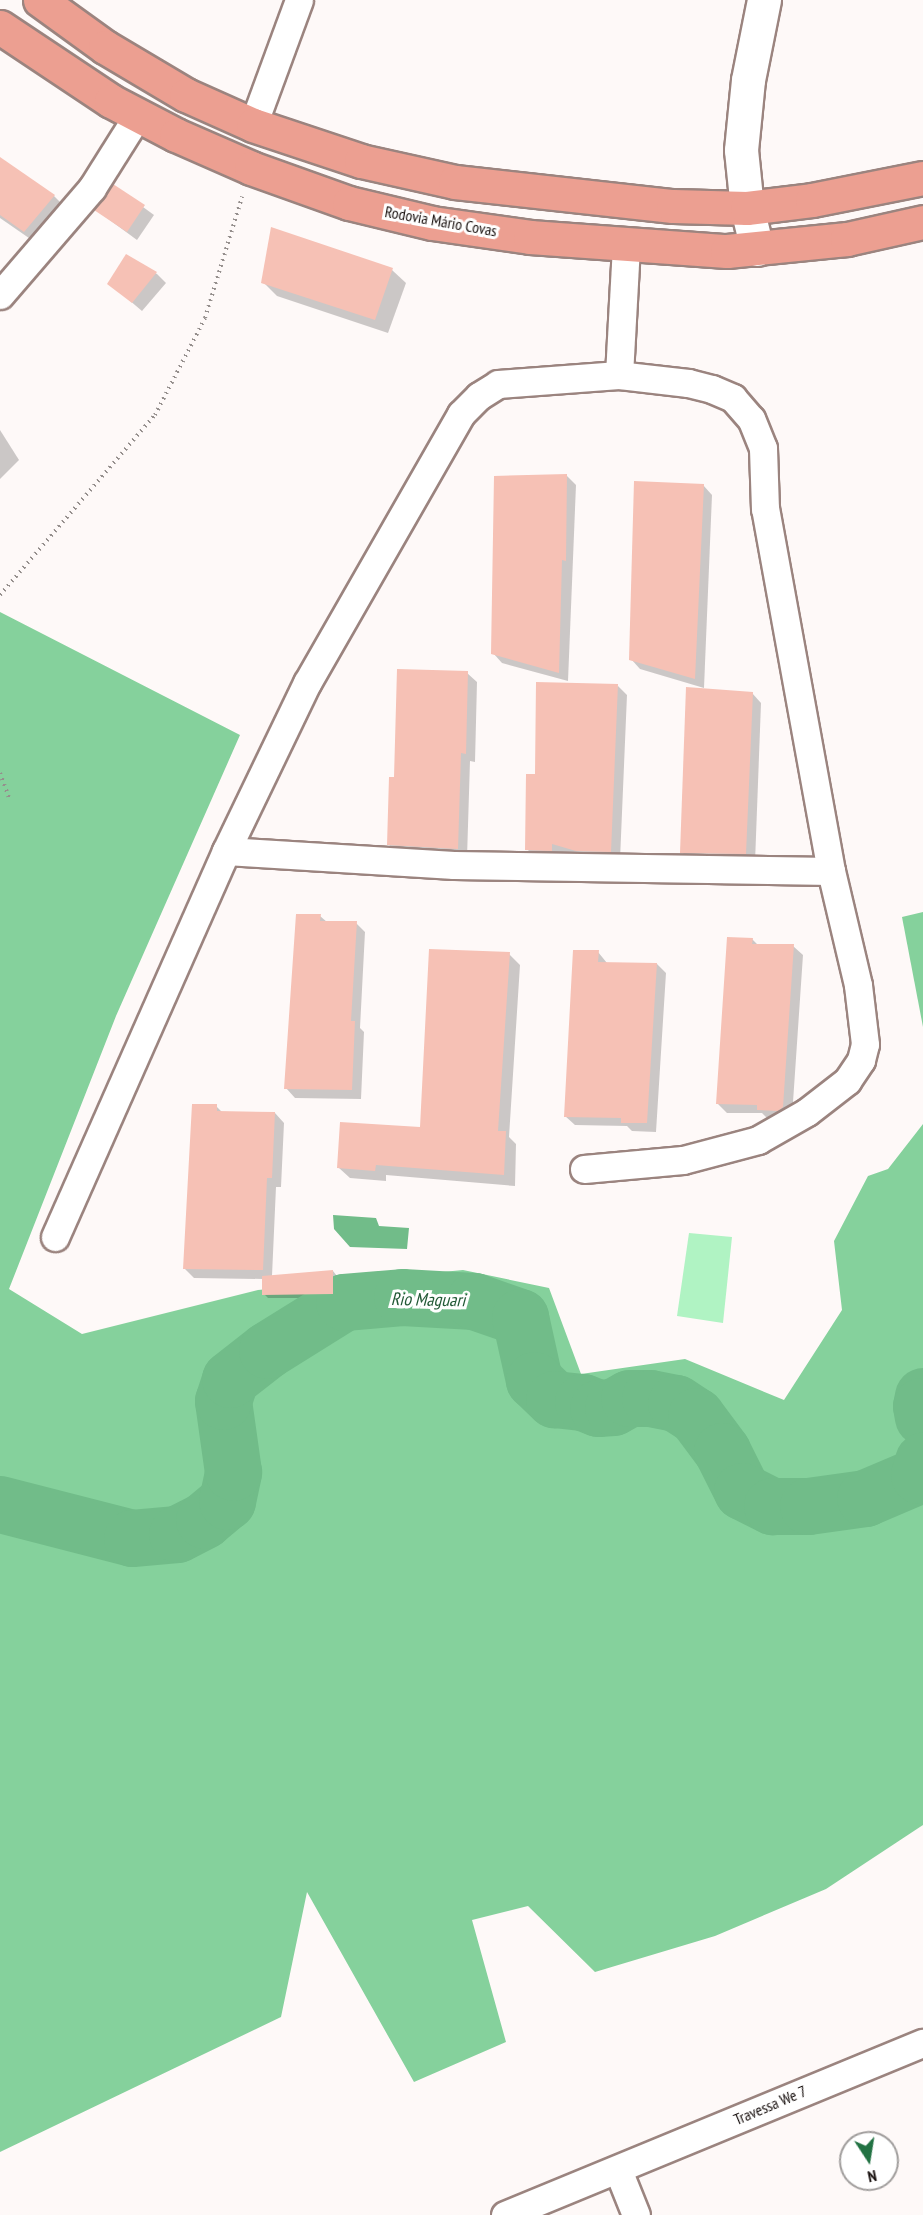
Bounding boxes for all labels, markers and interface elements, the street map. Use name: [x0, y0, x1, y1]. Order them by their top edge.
street label: Rodovia Mário Covas: [383, 202, 499, 240]
water label: Rio Maguari: [391, 1289, 465, 1311]
street label: Travessa We 7: [731, 2081, 809, 2129]
north arrow: [839, 2131, 899, 2191]
text: N: [866, 2166, 879, 2187]

